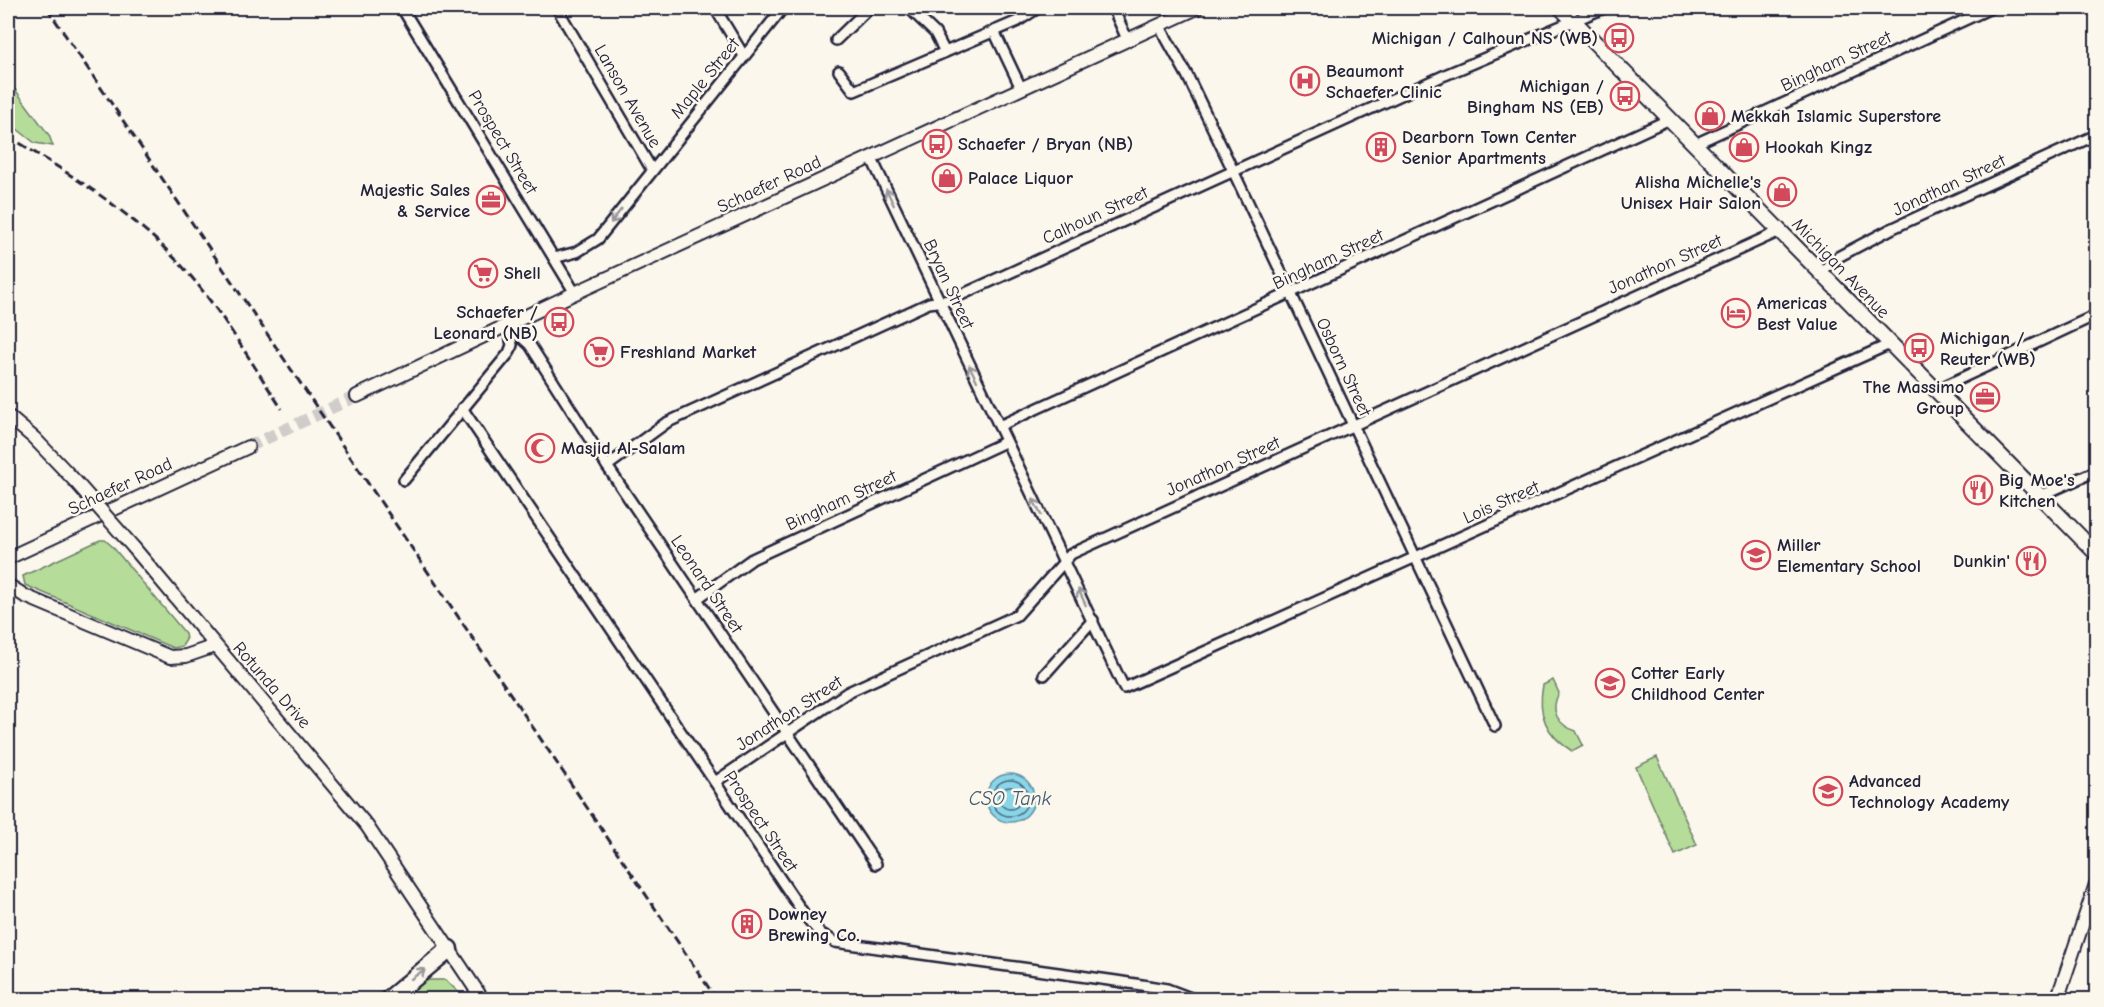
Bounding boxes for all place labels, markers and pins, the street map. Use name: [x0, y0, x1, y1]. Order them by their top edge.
bus stop icon: Michigan / Calhoun NS (WB): [1603, 22, 1635, 54]
place label: Michigan / Calhoun NS (WB): [1372, 28, 1598, 49]
place label: Beaumont Schaefer Clinic: [1326, 61, 1442, 103]
hospital icon: Beaumont Schaefer Clinic: [1289, 65, 1321, 97]
place label: Michigan / Bingham NS (EB): [1467, 76, 1604, 118]
bus stop icon: Michigan / Bingham NS (EB): [1609, 80, 1641, 112]
shop icon: Mekkah Islamic Superstore: [1694, 100, 1726, 132]
place label: Mekkah Islamic Superstore: [1731, 106, 1941, 127]
place label: Dearborn Town Center Senior Apartments: [1402, 127, 1577, 169]
bus stop icon: Schaefer / Bryan (NB): [921, 128, 953, 160]
building icon: Dearborn Town Center Senior Apartments: [1365, 131, 1397, 163]
shop icon: Hookah Kingz: [1728, 131, 1760, 163]
place label: Schaefer / Bryan (NB): [958, 134, 1133, 155]
place label: Hookah Kingz: [1765, 137, 1872, 158]
shop icon: Palace Liquor: [931, 162, 963, 194]
place label: Palace Liquor: [968, 168, 1074, 189]
place label: Alisha Michelle's Unisex Hair Salon: [1621, 172, 1761, 214]
shop icon: Alisha Michelle's Unisex Hair Salon: [1766, 176, 1798, 208]
place label: Majestic Sales & Service: [360, 180, 470, 222]
office icon: Majestic Sales & Service: [475, 184, 507, 216]
supermarket icon: Shell: [467, 257, 499, 289]
place label: Shell: [504, 263, 541, 284]
place label: Americas Best Value: [1757, 293, 1837, 335]
hotel icon: Americas Best Value: [1720, 297, 1752, 329]
place label: Schaefer / Leonard (NB): [434, 302, 538, 344]
bus stop icon: Schaefer / Leonard (NB): [543, 306, 575, 338]
place label: Michigan / Reuter (WB): [1940, 328, 2036, 370]
bus stop icon: Michigan / Reuter (WB): [1903, 332, 1935, 364]
supermarket icon: Freshland Market: [583, 336, 615, 368]
place label: Freshland Market: [620, 342, 757, 363]
place label: The Massimo Group: [1863, 377, 1964, 419]
office icon: The Massimo Group: [1969, 381, 2001, 413]
mosque icon: Masjid Al-Salam: [524, 432, 556, 464]
place label: Masjid Al-Salam: [561, 438, 685, 459]
place label: Big Moe's Kitchen: [1999, 470, 2075, 512]
restaurant icon: Big Moe's Kitchen: [1962, 474, 1994, 506]
place label: Miller Elementary School: [1777, 535, 1921, 577]
school or university icon: Miller Elementary School: [1740, 539, 1772, 571]
restaurant icon: Dunkin': [2015, 545, 2047, 577]
place label: Dunkin': [1953, 551, 2010, 572]
place label: Cotter Early Childhood Center: [1631, 663, 1765, 705]
school or university icon: Cotter Early Childhood Center: [1594, 667, 1626, 699]
place label: Advanced Technology Academy: [1849, 771, 2010, 813]
school or university icon: Advanced Technology Academy: [1812, 775, 1844, 807]
place label: Downey Brewing Co.: [768, 904, 860, 946]
building icon: Downey Brewing Co.: [731, 908, 763, 940]

